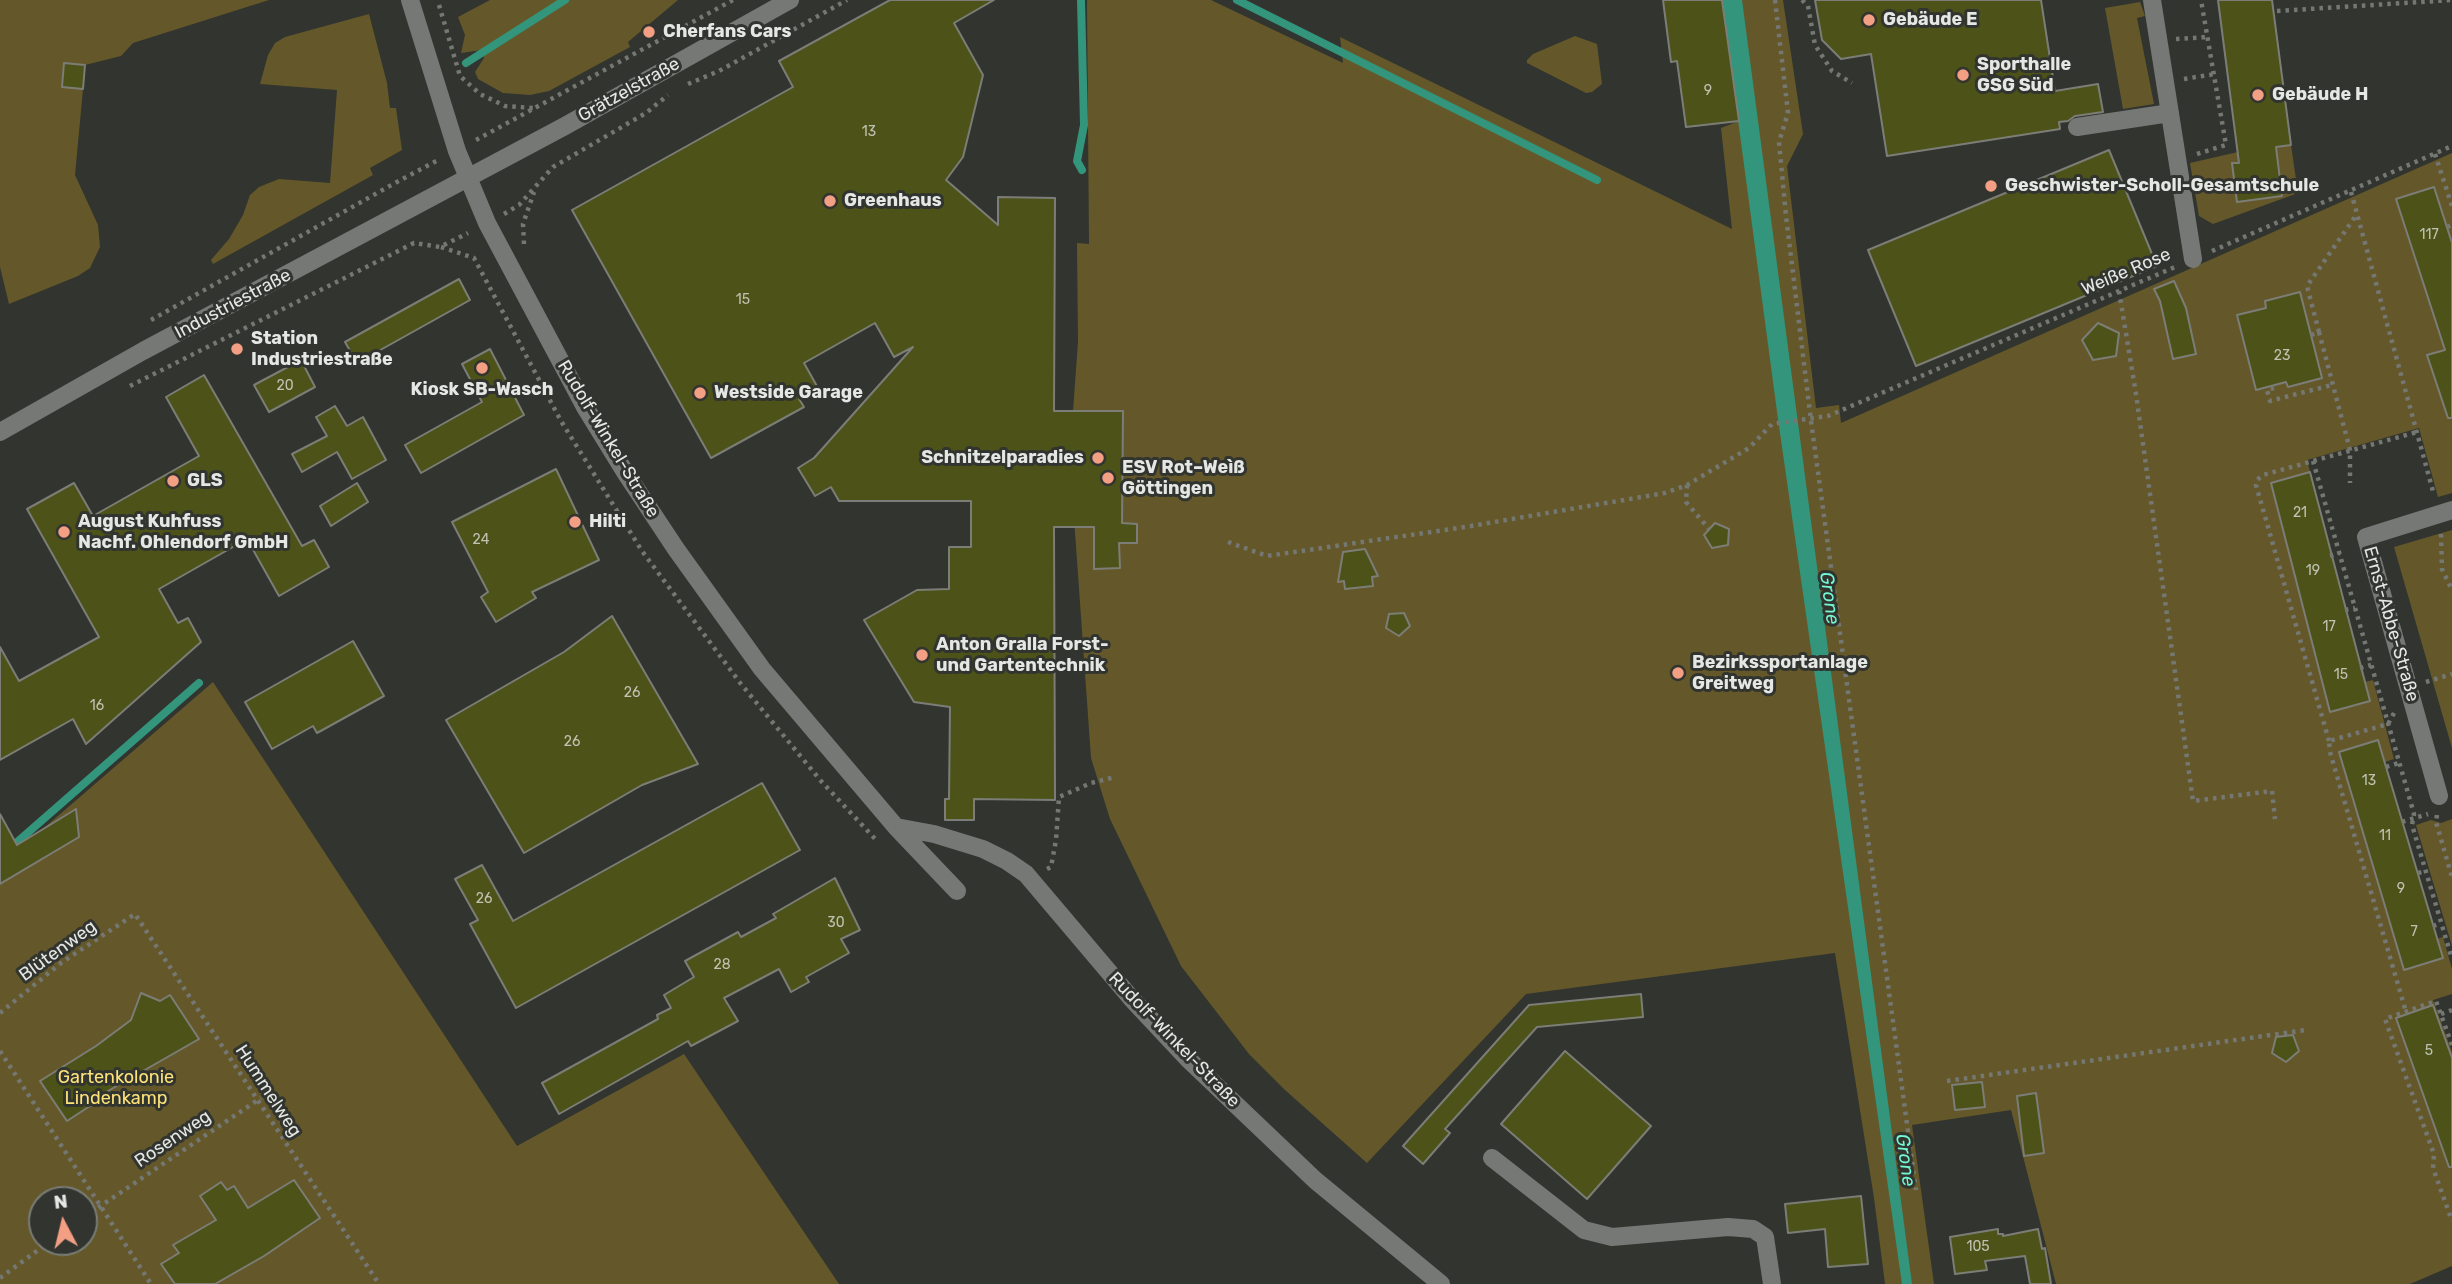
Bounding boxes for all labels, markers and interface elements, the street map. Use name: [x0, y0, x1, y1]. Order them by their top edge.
place label: Gebäude E: [1883, 9, 1978, 31]
marker: Gebäude E: [1861, 12, 1877, 28]
place label: Cherfans Cars: [663, 21, 791, 43]
marker: Cherfans Cars: [641, 24, 657, 40]
street label: Grätzelstraße: [574, 53, 684, 127]
place label: Sporthalle GSG Süd: [1977, 54, 2071, 96]
marker: Sporthalle GSG Süd: [1955, 67, 1971, 83]
house number: 9: [1704, 83, 1712, 99]
place label: Gebäude H: [2272, 84, 2368, 106]
marker: Gebäude H: [2250, 87, 2266, 103]
house number: 13: [862, 124, 876, 140]
place label: Geschwister-Scholl-Gesamtschule: [2005, 175, 2319, 197]
marker: Geschwister-Scholl-Gesamtschule: [1983, 178, 1999, 194]
place label: Greenhaus: [844, 190, 942, 212]
marker: Greenhaus: [822, 193, 838, 209]
house number: 117: [2419, 227, 2439, 243]
street label: Weiße Rose: [2078, 244, 2174, 300]
street label: Industriestraße: [171, 264, 295, 344]
house number: 15: [736, 292, 750, 308]
place label: Station Industriestraße: [251, 328, 393, 370]
marker: Station Industriestraße: [229, 341, 245, 357]
house number: 23: [2274, 348, 2290, 364]
street label: Rudolf-Winkel-Straße: [552, 356, 664, 522]
marker: Kiosk SB-Wasch: [474, 360, 490, 376]
house number: 20: [276, 378, 294, 394]
place label: Kiosk SB-Wasch: [411, 379, 553, 401]
place label: Westside Garage: [714, 382, 863, 404]
marker: Westside Garage: [692, 385, 708, 401]
place label: Schnitzelparadies: [921, 447, 1084, 469]
marker: Schnitzelparadies: [1090, 450, 1106, 466]
place label: ESV Rot–Weìß Göttingen: [1122, 457, 1245, 500]
place label: GLS: [187, 470, 223, 492]
marker: ESV Rot–Weìß Göttingen: [1100, 470, 1116, 486]
marker: GLS: [165, 473, 181, 489]
house number: 21: [2293, 505, 2307, 521]
place label: August Kuhfuss Nachf. Ohlendorf GmbH: [78, 511, 288, 554]
place label: Hilti: [589, 511, 626, 533]
marker: Hilti: [567, 514, 583, 530]
marker: August Kuhfuss Nachf. Ohlendorf GmbH: [56, 524, 72, 540]
house number: 24: [473, 532, 489, 548]
street label: Ernst-Abbe-Straße: [2359, 544, 2423, 704]
house number: 19: [2306, 563, 2320, 579]
water label: Grone: [1814, 570, 1844, 626]
house number: 17: [2322, 619, 2336, 635]
place label: Anton Gralla Forst- und Gartentechnik: [936, 634, 1108, 676]
marker: Anton Gralla Forst- und Gartentechnik: [914, 647, 930, 663]
place label: Bezirkssportanlage Greitweg: [1692, 652, 1868, 694]
marker: Bezirkssportanlage Greitweg: [1670, 665, 1686, 681]
house number: 15: [2334, 667, 2348, 683]
house number: 26: [624, 685, 640, 701]
house number: 16: [90, 698, 104, 714]
house number: 26: [564, 734, 580, 750]
house number: 13: [2362, 773, 2376, 789]
house number: 11: [2379, 828, 2391, 844]
house number: 9: [2397, 881, 2405, 897]
house number: 26: [476, 891, 492, 907]
house number: 30: [827, 915, 845, 931]
street label: Blütenweg: [15, 916, 101, 986]
house number: 7: [2410, 924, 2418, 940]
house number: 28: [713, 957, 731, 973]
street label: Rudolf-Winkel-Straße: [1104, 968, 1244, 1112]
street label: Hummelweg: [230, 1041, 306, 1141]
house number: 5: [2425, 1043, 2433, 1059]
park label: Gartenkolonie Lindenkamp: [58, 1067, 174, 1110]
street label: Rosenweg: [131, 1106, 215, 1172]
water label: Grone: [1890, 1132, 1920, 1188]
north arrow: [28, 1186, 98, 1256]
text: N: [52, 1189, 69, 1214]
house number: 105: [1966, 1239, 1990, 1255]

